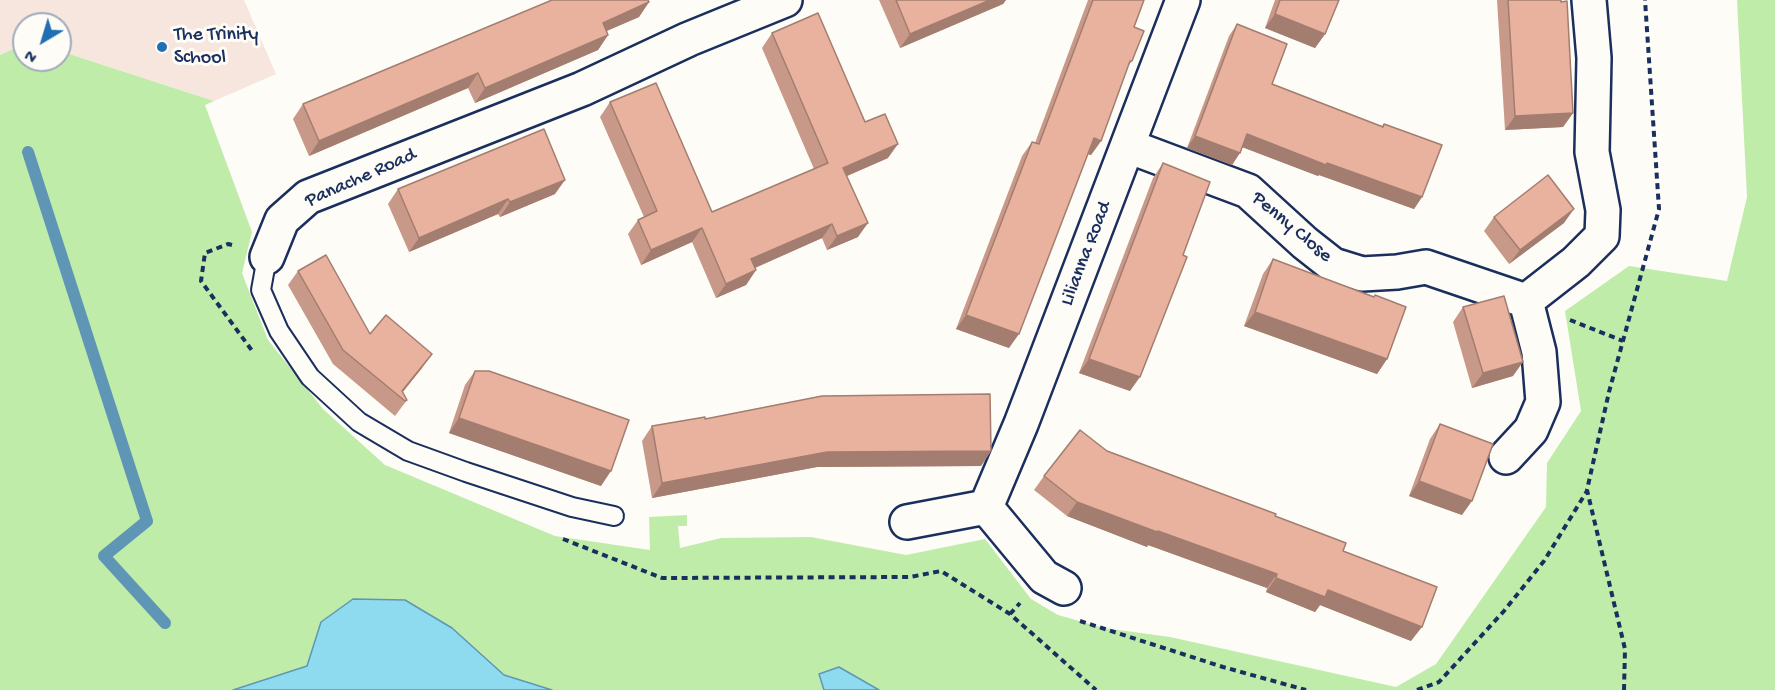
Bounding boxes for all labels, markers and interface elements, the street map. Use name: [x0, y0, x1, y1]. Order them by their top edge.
north arrow: [12, 12, 72, 72]
place label: The Trinity School: [174, 24, 258, 71]
marker: The Trinity School: [155, 40, 169, 54]
text: N: [22, 44, 42, 66]
street label: Panache Road: [302, 144, 420, 214]
street label: Penny Close: [1246, 187, 1336, 269]
street label: Lilianna Road: [1056, 198, 1118, 310]

